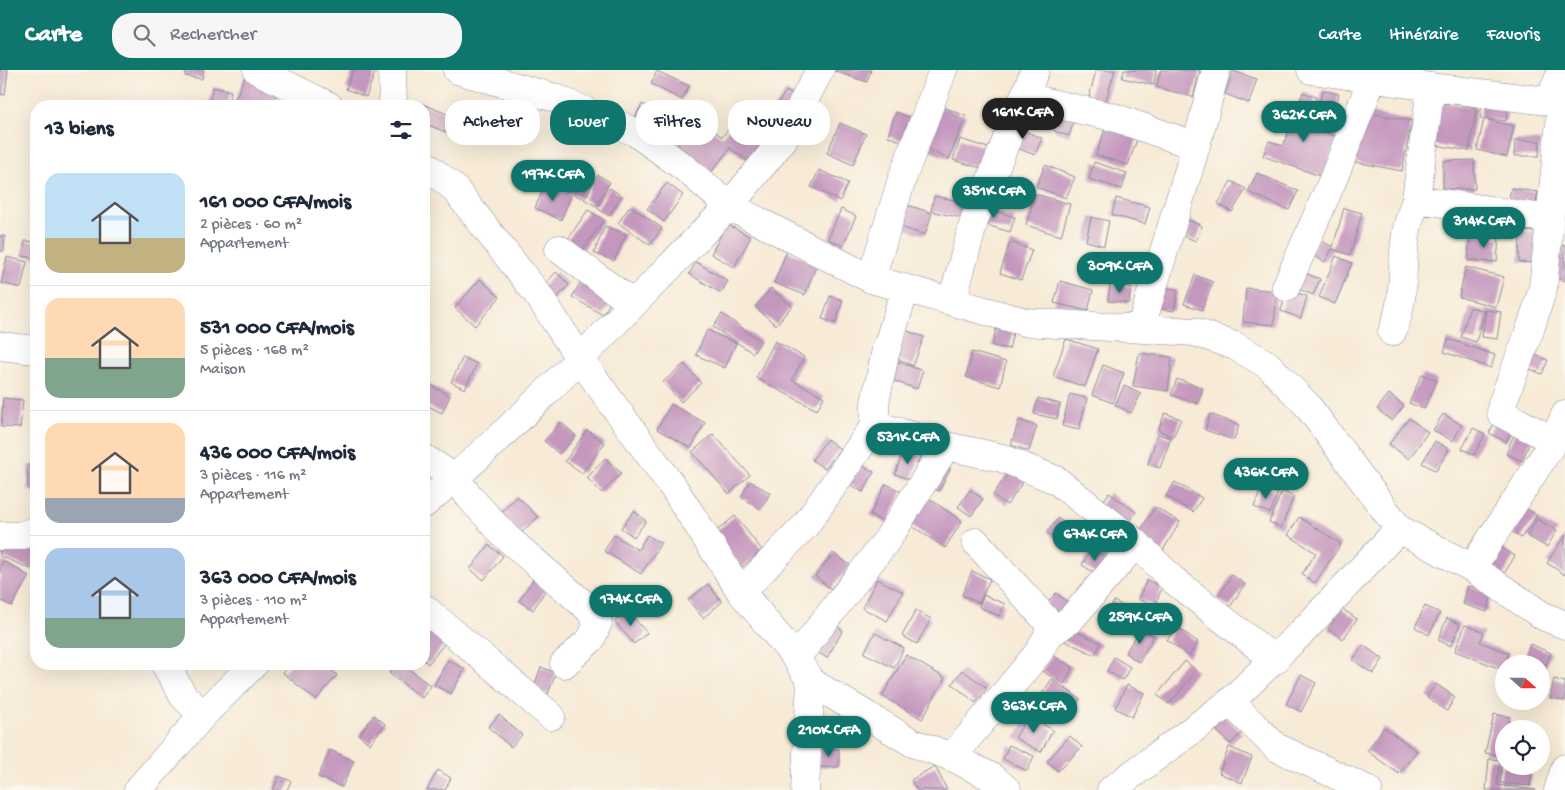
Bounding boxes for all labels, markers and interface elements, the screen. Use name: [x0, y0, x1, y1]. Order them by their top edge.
search box: [112, 13, 462, 58]
text: Carte: [25, 21, 82, 50]
icon: search: [130, 21, 158, 49]
text: Rechercher: [170, 24, 256, 47]
text: Carte: [1318, 25, 1361, 46]
text: Itinéraire: [1389, 25, 1459, 46]
text: Favoris: [1487, 25, 1540, 46]
pin: 161K CFA: [971, 98, 1075, 140]
chip: Acheter: [445, 100, 540, 145]
chip: Louer: [550, 100, 626, 145]
chip: Filtres: [636, 100, 718, 145]
chip: Nouveau: [728, 100, 830, 145]
pin: 362K CFA: [1252, 100, 1356, 143]
text: 161K CFA: [993, 104, 1053, 123]
text: 362K CFA: [1272, 107, 1336, 126]
icon: filters: [387, 116, 415, 144]
text: 13 biens: [45, 118, 114, 143]
pin: 197K CFA: [501, 160, 605, 202]
text: 197K CFA: [522, 166, 584, 185]
pin: 351K CFA: [942, 176, 1046, 219]
text: 351K CFA: [963, 183, 1025, 202]
text: 161 000 CFA/mois: [200, 191, 351, 216]
icon: home: [85, 193, 145, 253]
pin: 314K CFA: [1432, 206, 1536, 249]
text: 314K CFA: [1453, 213, 1515, 232]
text: 2 pièces · 60 m²: [200, 216, 302, 235]
text: Appartement: [200, 235, 288, 254]
pin: 309K CFA: [1068, 252, 1172, 294]
text: 309K CFA: [1088, 258, 1152, 277]
text: 531 000 CFA/mois: [200, 317, 354, 342]
icon: home: [85, 318, 145, 378]
text: 5 pièces · 168 m²: [200, 342, 309, 361]
text: Maison: [200, 361, 245, 380]
pin: 531K CFA: [856, 422, 960, 465]
text: 531K CFA: [877, 429, 939, 448]
text: 436 000 CFA/mois: [200, 442, 355, 467]
icon: home: [85, 443, 145, 503]
pin: 436K CFA: [1214, 458, 1318, 500]
text: 436K CFA: [1235, 464, 1297, 483]
text: 3 pièces · 116 m²: [200, 467, 306, 486]
text: Appartement: [200, 486, 288, 505]
pin: 674K CFA: [1043, 520, 1147, 562]
text: 674K CFA: [1064, 526, 1126, 545]
text: 363 000 CFA/mois: [200, 567, 356, 592]
icon: home: [85, 568, 145, 628]
pin: 174K CFA: [579, 584, 683, 627]
text: 174K CFA: [600, 591, 662, 610]
text: 3 pièces · 110 m²: [200, 592, 307, 611]
pin: 259K CFA: [1088, 602, 1192, 645]
text: 259K CFA: [1108, 609, 1172, 628]
text: Appartement: [200, 611, 288, 630]
north arrow: [1495, 655, 1550, 710]
map controls: [1495, 655, 1550, 775]
pin: 363K CFA: [982, 692, 1086, 734]
text: 363K CFA: [1002, 698, 1066, 717]
pin: 210K CFA: [777, 716, 881, 758]
button: locate: [1495, 720, 1550, 775]
text: 210K CFA: [798, 722, 860, 741]

